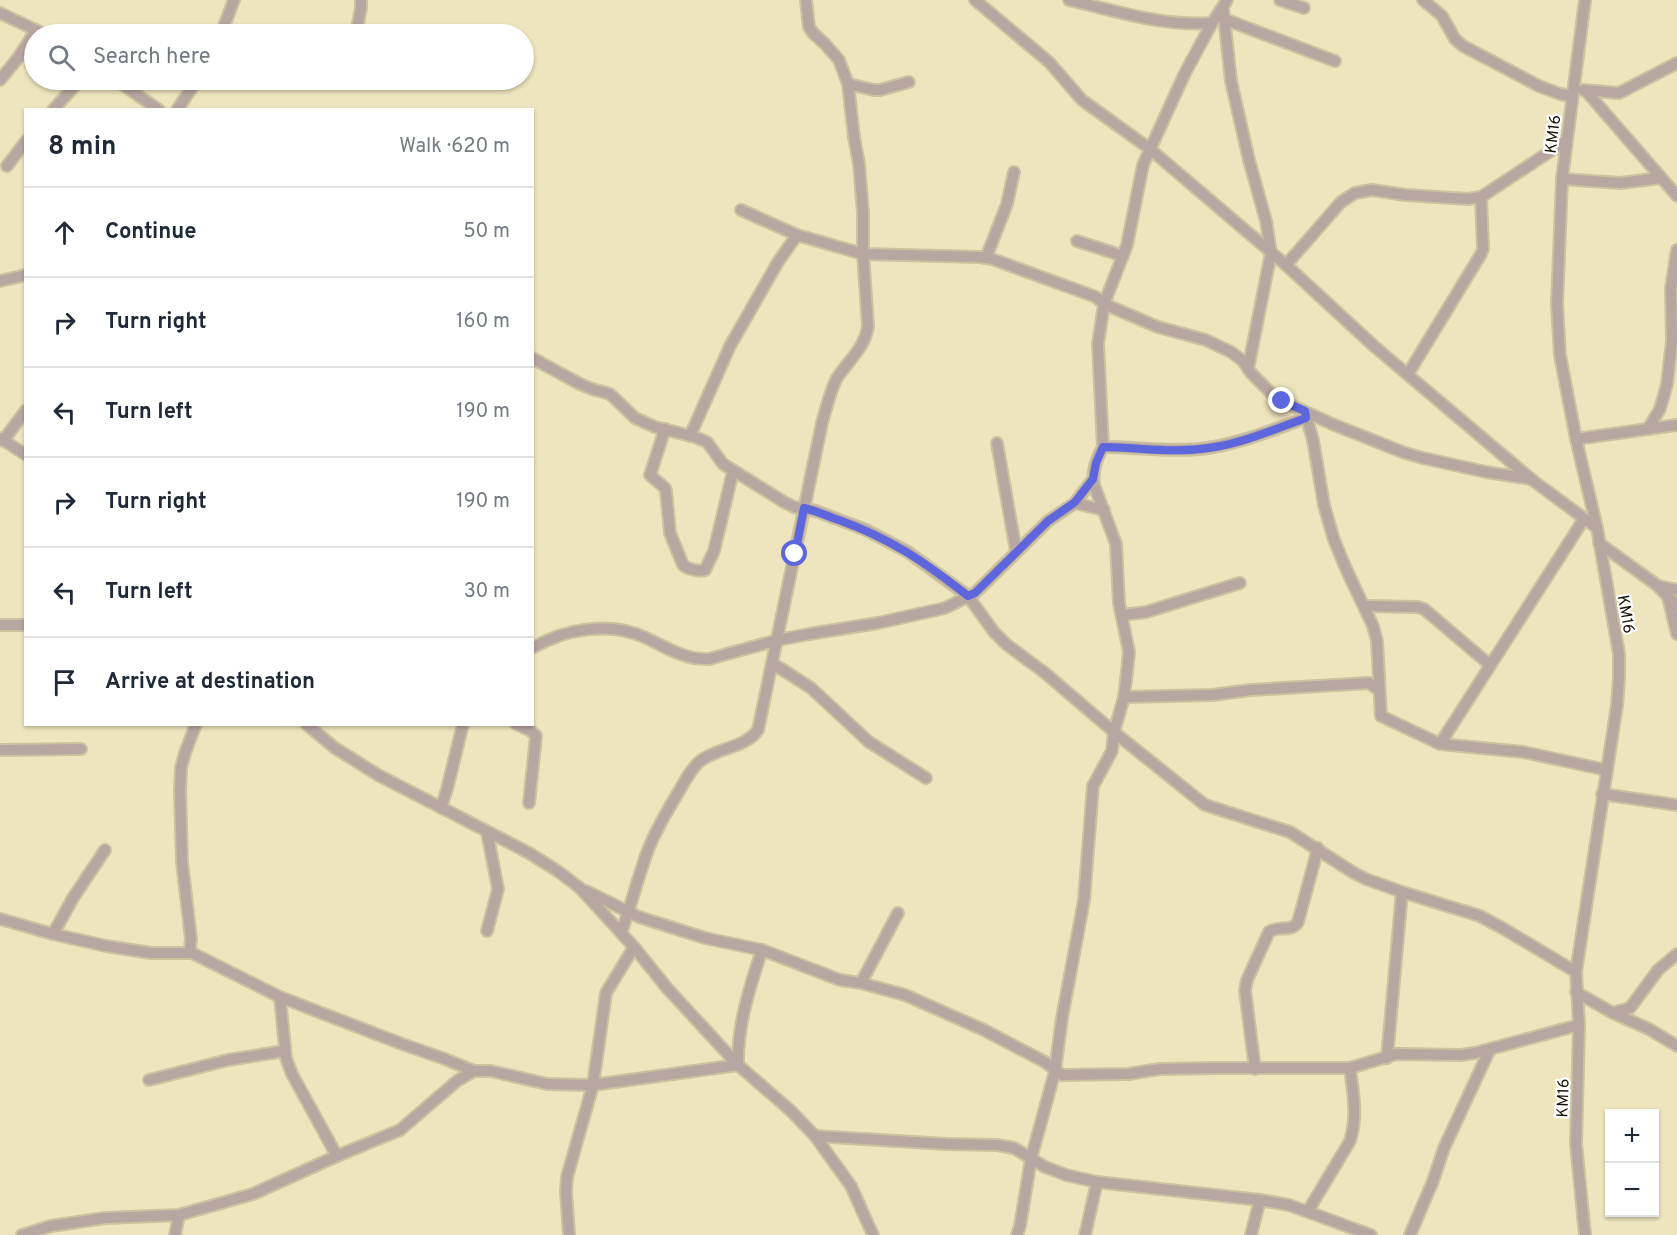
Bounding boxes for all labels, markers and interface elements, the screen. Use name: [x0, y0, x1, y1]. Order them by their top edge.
search box: [24, 24, 534, 90]
icon: search: [45, 41, 78, 74]
text: Search here: [93, 44, 211, 71]
street label: KM16: [1542, 114, 1566, 155]
text: 8 min: [48, 131, 116, 164]
text: Walk · 620 m: [399, 134, 510, 160]
icon: ahead: [48, 216, 81, 249]
text: Continue: [105, 219, 196, 246]
text: 50 m: [463, 219, 510, 245]
icon: right: [48, 306, 81, 339]
text: Turn right: [105, 309, 207, 336]
text: 160 m: [456, 309, 510, 335]
route end: [1268, 387, 1294, 413]
icon: left: [48, 396, 81, 429]
text: Turn left: [105, 399, 193, 426]
text: 190 m: [456, 399, 510, 425]
icon: right: [48, 486, 81, 519]
text: Turn right: [105, 489, 207, 516]
text: 190 m: [456, 489, 510, 515]
route start: [781, 540, 807, 566]
icon: left: [48, 576, 81, 609]
text: Turn left: [105, 579, 193, 606]
text: 30 m: [464, 579, 510, 605]
street label: KM16: [1612, 593, 1638, 635]
icon: arrive: [48, 666, 81, 699]
text: Arrive at destination: [105, 669, 315, 696]
street label: KM16: [1553, 1078, 1575, 1118]
map controls: [1605, 1109, 1659, 1217]
button: +: [1605, 1109, 1659, 1163]
button: −: [1605, 1163, 1659, 1217]

